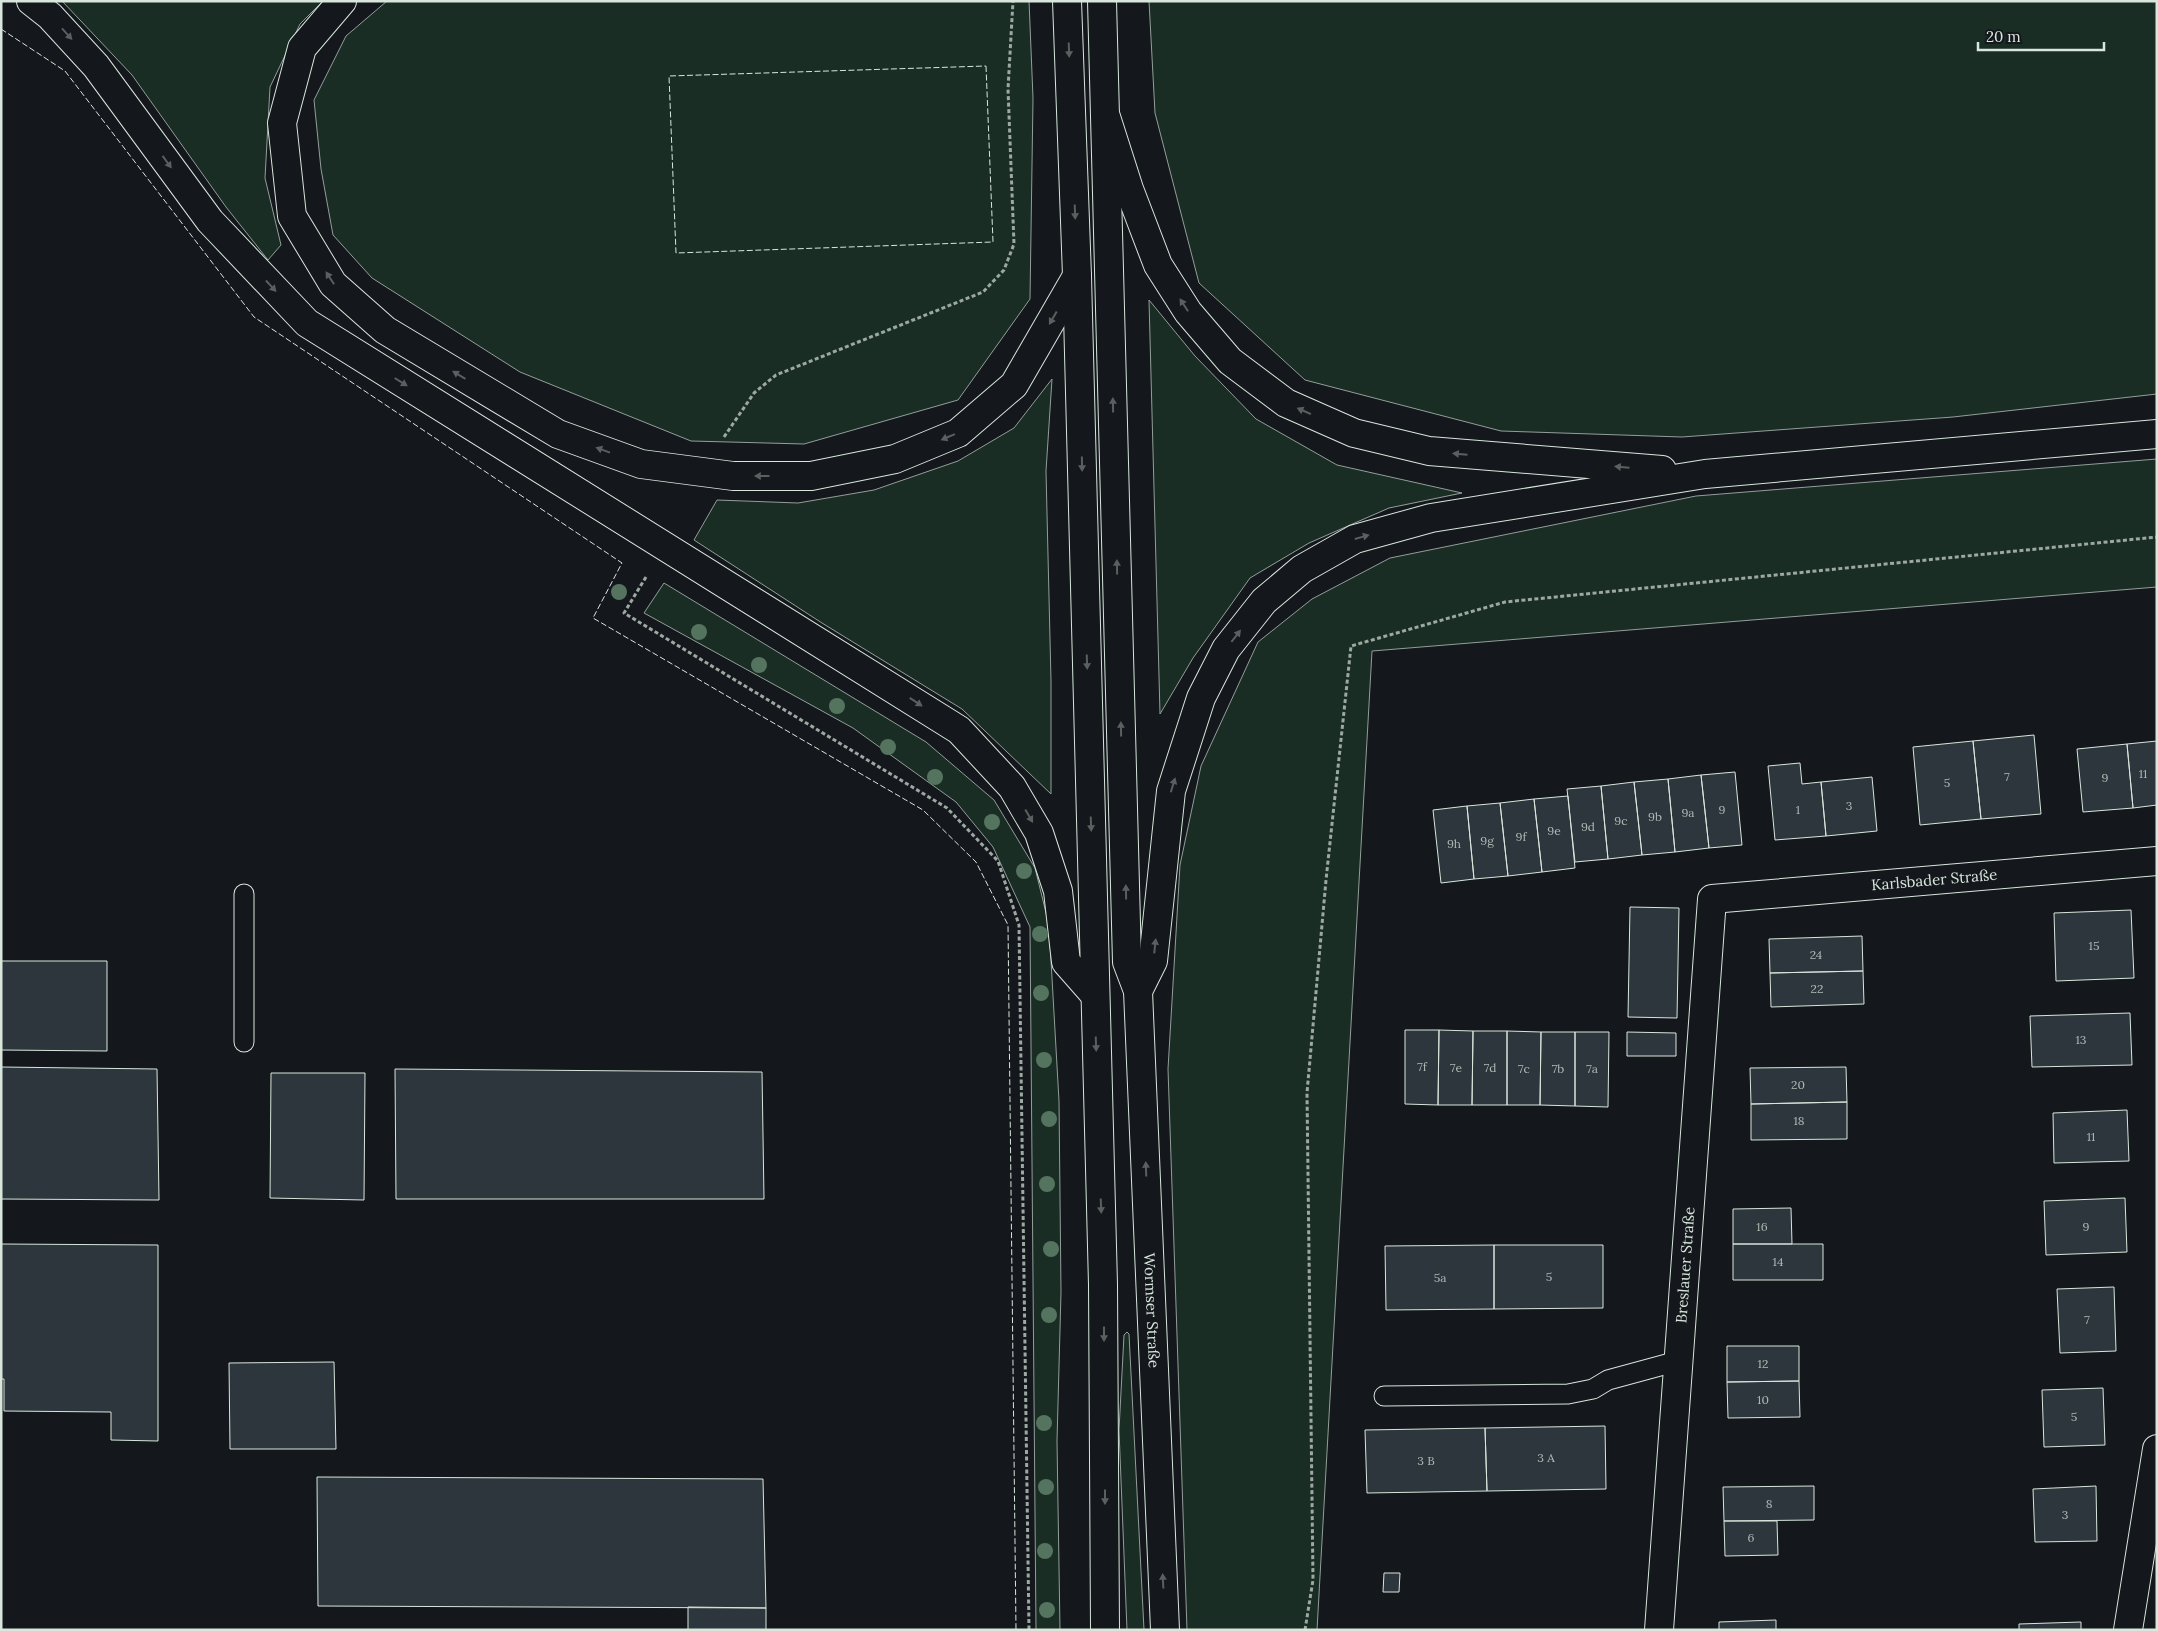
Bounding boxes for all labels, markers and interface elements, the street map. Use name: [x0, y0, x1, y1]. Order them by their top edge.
scale bar: [1978, 20, 2104, 52]
one-way arrow: [61, 27, 73, 39]
text: 20 m: [1986, 27, 2021, 46]
one-way arrow: [1065, 42, 1073, 58]
one-way arrow: [162, 155, 172, 169]
one-way arrow: [1071, 205, 1079, 221]
one-way arrow: [326, 272, 335, 285]
one-way arrow: [265, 280, 277, 292]
one-way arrow: [1179, 299, 1189, 312]
one-way arrow: [1048, 311, 1057, 325]
one-way arrow: [453, 371, 466, 380]
one-way arrow: [394, 377, 407, 387]
one-way arrow: [1109, 396, 1117, 412]
one-way arrow: [1297, 407, 1311, 415]
one-way arrow: [940, 434, 955, 442]
one-way arrow: [595, 446, 610, 453]
one-way arrow: [1452, 449, 1468, 457]
one-way arrow: [1078, 457, 1086, 473]
one-way arrow: [1614, 463, 1630, 471]
one-way arrow: [754, 472, 770, 480]
one-way arrow: [1355, 533, 1370, 541]
one-way arrow: [1113, 559, 1121, 575]
one-way arrow: [1231, 630, 1242, 643]
one-way arrow: [1083, 654, 1091, 670]
one-way arrow: [909, 697, 923, 707]
one-way arrow: [1117, 721, 1125, 737]
house number: 11: [2139, 766, 2147, 781]
house number: 7: [2004, 769, 2010, 784]
house number: 9: [2102, 770, 2109, 785]
house number: 5: [1944, 775, 1950, 790]
one-way arrow: [1170, 777, 1178, 792]
house number: 3: [1846, 798, 1853, 813]
house number: 9: [1719, 802, 1726, 817]
house number: 1: [1796, 802, 1800, 817]
house number: 9a: [1681, 805, 1695, 820]
one-way arrow: [1024, 809, 1033, 822]
house number: 9b: [1648, 809, 1662, 824]
house number: 9c: [1614, 813, 1628, 828]
one-way arrow: [1088, 816, 1096, 832]
house number: 9d: [1581, 819, 1595, 834]
house number: 9e: [1547, 823, 1561, 838]
house number: 9f: [1516, 829, 1527, 844]
house number: 9g: [1480, 833, 1494, 848]
house number: 9h: [1447, 836, 1461, 851]
street label: Karlsbader Straße: [1870, 865, 1998, 894]
one-way arrow: [1121, 884, 1129, 900]
one-way arrow: [1151, 937, 1159, 953]
house number: 15: [2089, 938, 2099, 953]
house number: 24: [1810, 947, 1823, 962]
house number: 22: [1811, 981, 1823, 996]
house number: 13: [2075, 1032, 2087, 1047]
one-way arrow: [1093, 1036, 1101, 1052]
house number: 7f: [1417, 1059, 1428, 1074]
house number: 7e: [1450, 1060, 1463, 1075]
house number: 7d: [1484, 1060, 1496, 1075]
house number: 7c: [1518, 1061, 1530, 1076]
house number: 7b: [1552, 1061, 1564, 1076]
house number: 7a: [1586, 1061, 1598, 1076]
house number: 20: [1791, 1077, 1805, 1092]
house number: 18: [1793, 1113, 1805, 1128]
house number: 11: [2087, 1129, 2095, 1144]
one-way arrow: [1141, 1161, 1149, 1177]
one-way arrow: [1097, 1199, 1105, 1215]
street label: Breslauer Straße: [1671, 1206, 1699, 1324]
house number: 16: [1756, 1219, 1768, 1234]
house number: 9: [2083, 1219, 2090, 1234]
street label: Wormser Straße: [1140, 1252, 1164, 1368]
house number: 14: [1773, 1254, 1784, 1269]
house number: 5: [1546, 1269, 1552, 1284]
house number: 5a: [1434, 1270, 1446, 1285]
house number: 7: [2084, 1312, 2090, 1327]
one-way arrow: [1100, 1326, 1108, 1342]
house number: 12: [1758, 1356, 1768, 1371]
house number: 10: [1757, 1392, 1769, 1407]
house number: 5: [2071, 1409, 2077, 1424]
house number: 3 A: [1537, 1450, 1555, 1465]
house number: 3 B: [1417, 1453, 1435, 1468]
one-way arrow: [1101, 1489, 1109, 1505]
house number: 8: [1766, 1496, 1773, 1511]
house number: 3: [2062, 1507, 2069, 1522]
house number: 6: [1748, 1530, 1755, 1545]
one-way arrow: [1158, 1573, 1166, 1589]

